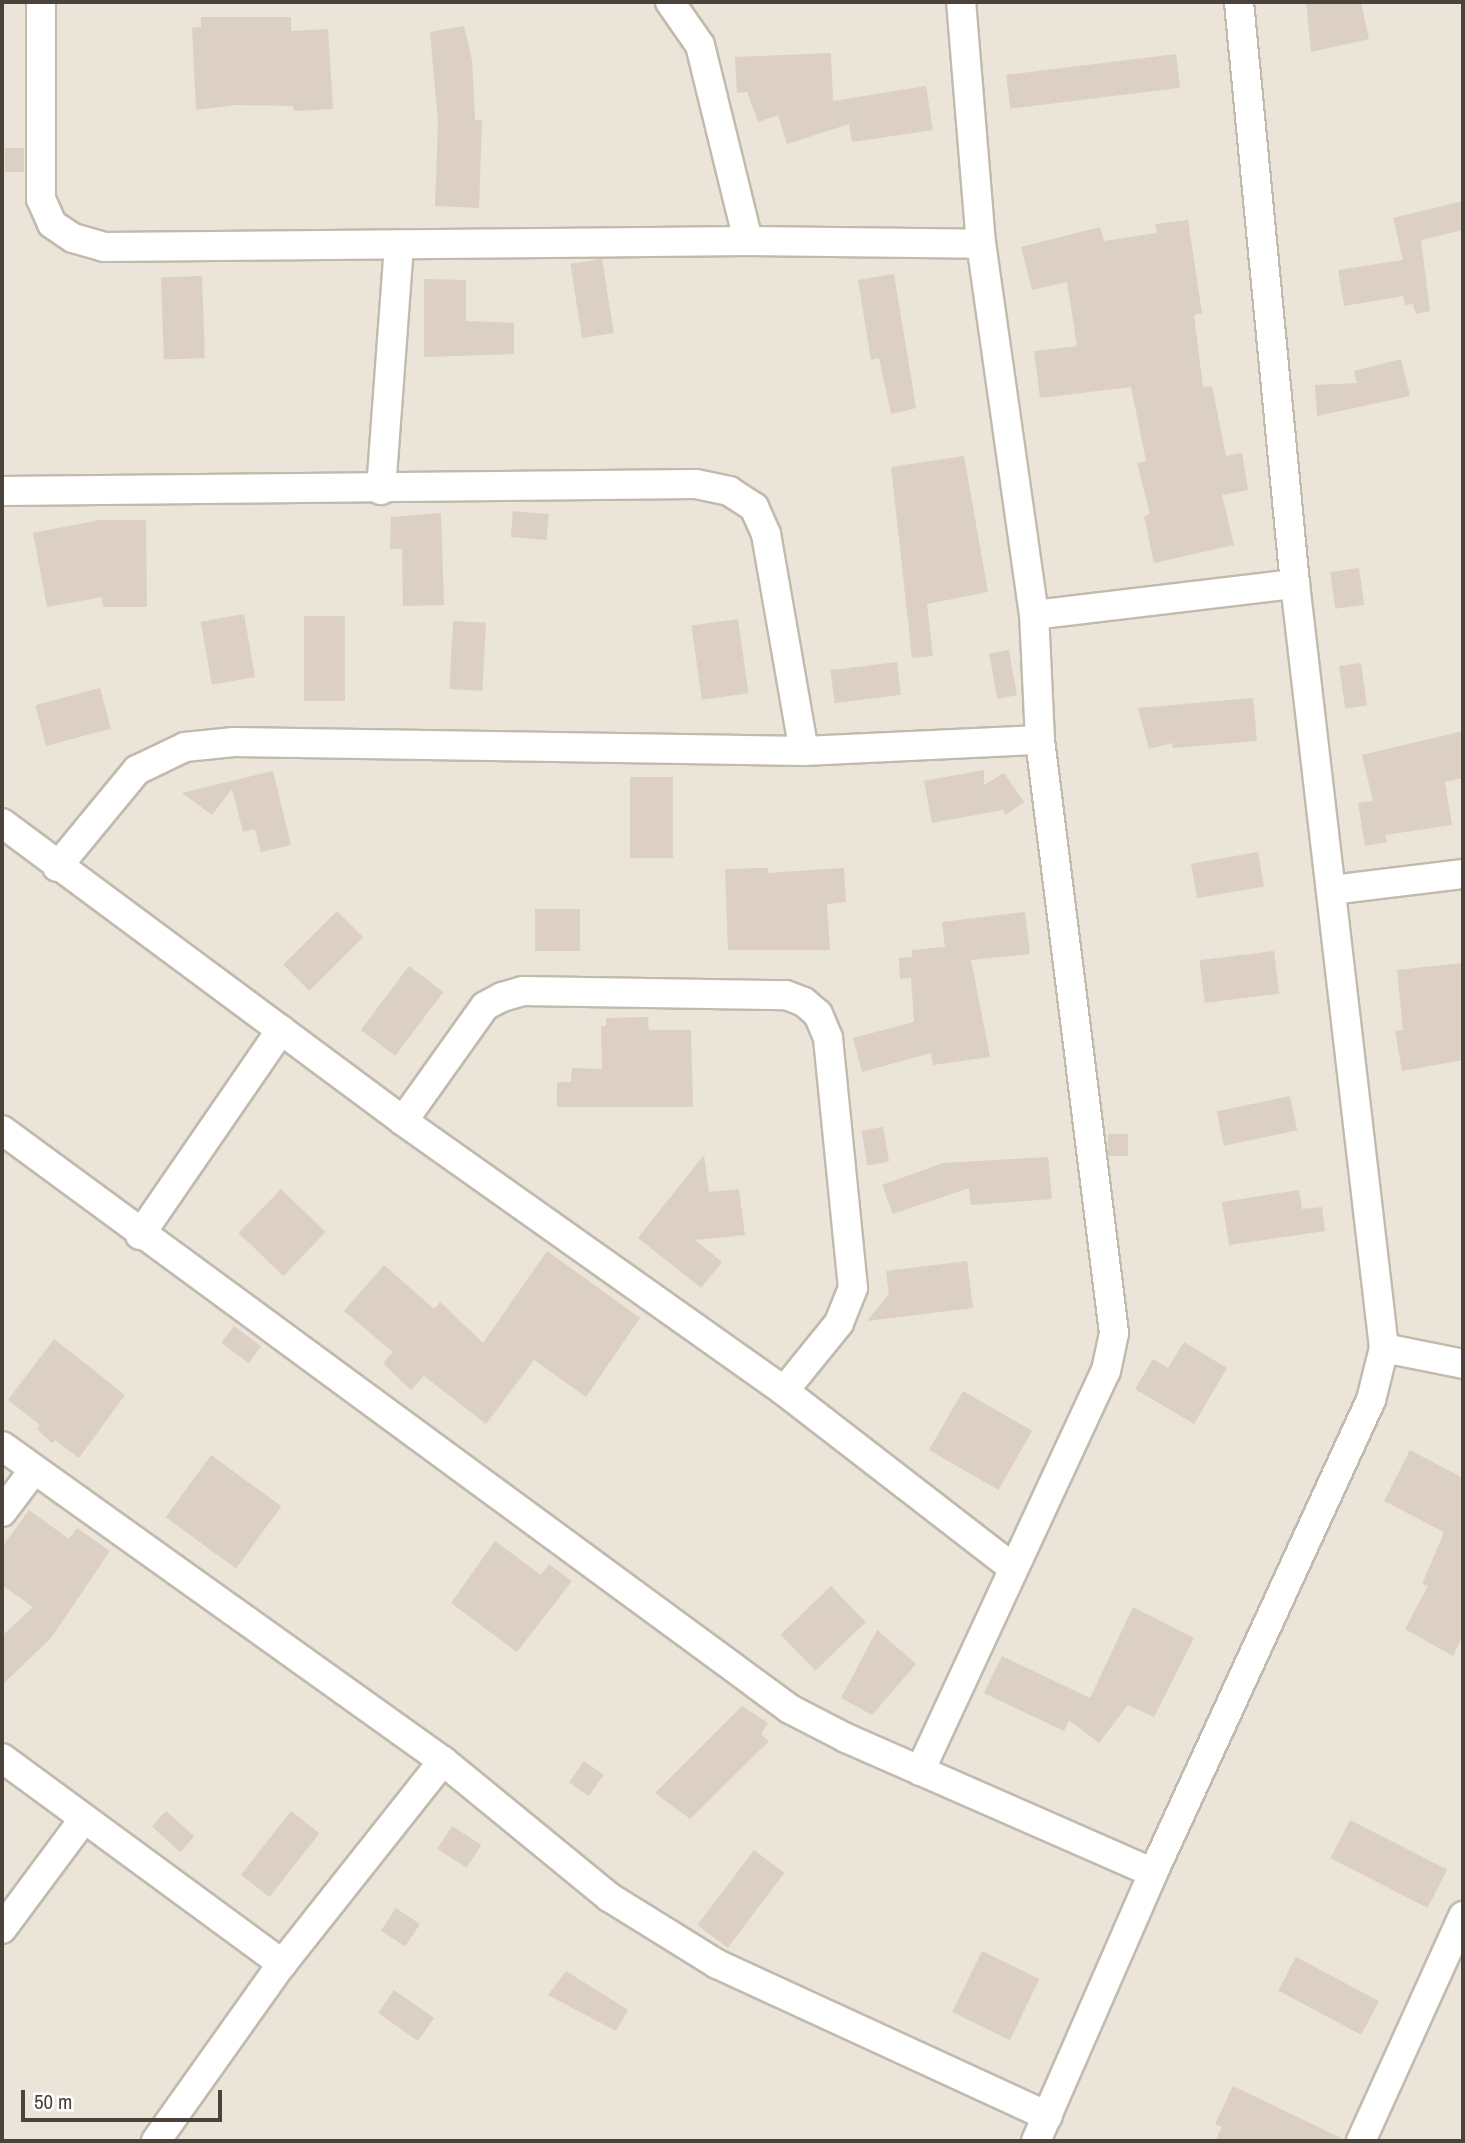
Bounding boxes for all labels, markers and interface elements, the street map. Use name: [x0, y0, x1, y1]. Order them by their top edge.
scale bar: [24, 2076, 226, 2120]
text: 50 m: [34, 2087, 72, 2116]

